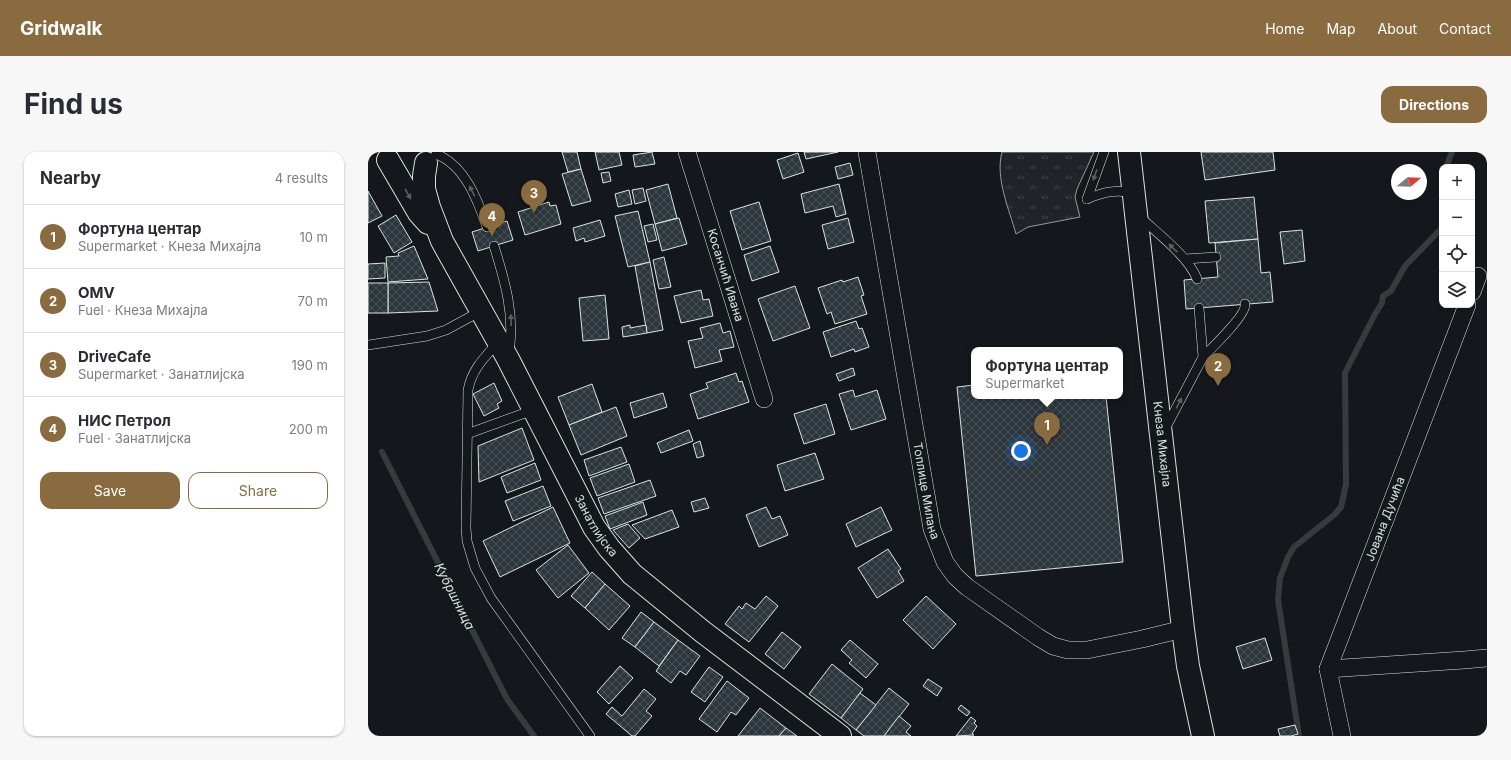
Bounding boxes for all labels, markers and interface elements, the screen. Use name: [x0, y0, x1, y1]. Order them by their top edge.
text: Gridwalk: [20, 17, 103, 40]
text: Home: [1265, 20, 1304, 37]
text: Map: [1326, 20, 1356, 37]
text: About: [1378, 20, 1417, 37]
text: Contact: [1439, 20, 1491, 37]
button: Directions: [1381, 86, 1487, 123]
text: Find us: [24, 87, 123, 121]
north arrow: [1391, 164, 1427, 200]
map controls: [1439, 164, 1475, 308]
button: +: [1439, 164, 1475, 200]
text: Nearby: [40, 168, 101, 188]
text: 4 results: [275, 170, 328, 186]
one-way arrow: [1091, 170, 1097, 182]
pin: 3: [521, 180, 547, 213]
one-way arrow: [469, 185, 475, 197]
one-way arrow: [404, 188, 411, 199]
button: −: [1439, 200, 1475, 236]
pin: 4: [479, 203, 505, 236]
text: Фортуна центар: [78, 219, 201, 238]
street label: Косанчић Ивана: [704, 227, 747, 323]
text: 1: [50, 229, 56, 245]
text: 10 m: [299, 229, 328, 245]
button: locate: [1439, 236, 1475, 272]
text: Supermarket · Кнеза Михајла: [78, 238, 261, 254]
one-way arrow: [1168, 243, 1178, 253]
button: layers: [1439, 272, 1475, 308]
text: OMV: [78, 283, 115, 302]
text: 2: [49, 293, 57, 309]
text: 70 m: [298, 293, 328, 309]
text: Fuel · Кнеза Михајла: [78, 302, 208, 318]
one-way arrow: [508, 313, 514, 326]
text: DriveCafe: [78, 347, 151, 366]
popup: [971, 347, 1123, 399]
pin: 2: [1205, 353, 1231, 386]
text: Фортуна центар: [985, 356, 1109, 375]
text: 3: [49, 357, 57, 373]
text: 190 m: [291, 357, 328, 373]
text: Supermarket · Занатлијска: [78, 366, 245, 382]
text: Supermarket: [985, 375, 1064, 391]
one-way arrow: [1176, 398, 1182, 409]
street label: Кнеза Михајла: [1150, 400, 1175, 488]
text: НИС Петрол: [78, 411, 171, 430]
pin: 1: [1034, 412, 1060, 445]
text: 4: [49, 421, 57, 437]
text: 200 m: [289, 421, 328, 437]
text: Fuel · Занатлијска: [78, 430, 191, 446]
street label: Топлице Милана: [910, 441, 943, 541]
your location: [1011, 441, 1031, 461]
button: Save: [40, 472, 180, 509]
button: Share: [188, 472, 328, 509]
street label: Јована Дучића: [1362, 474, 1408, 563]
street label: Занатлијска: [572, 492, 621, 560]
water label: Кубршница: [431, 560, 479, 632]

